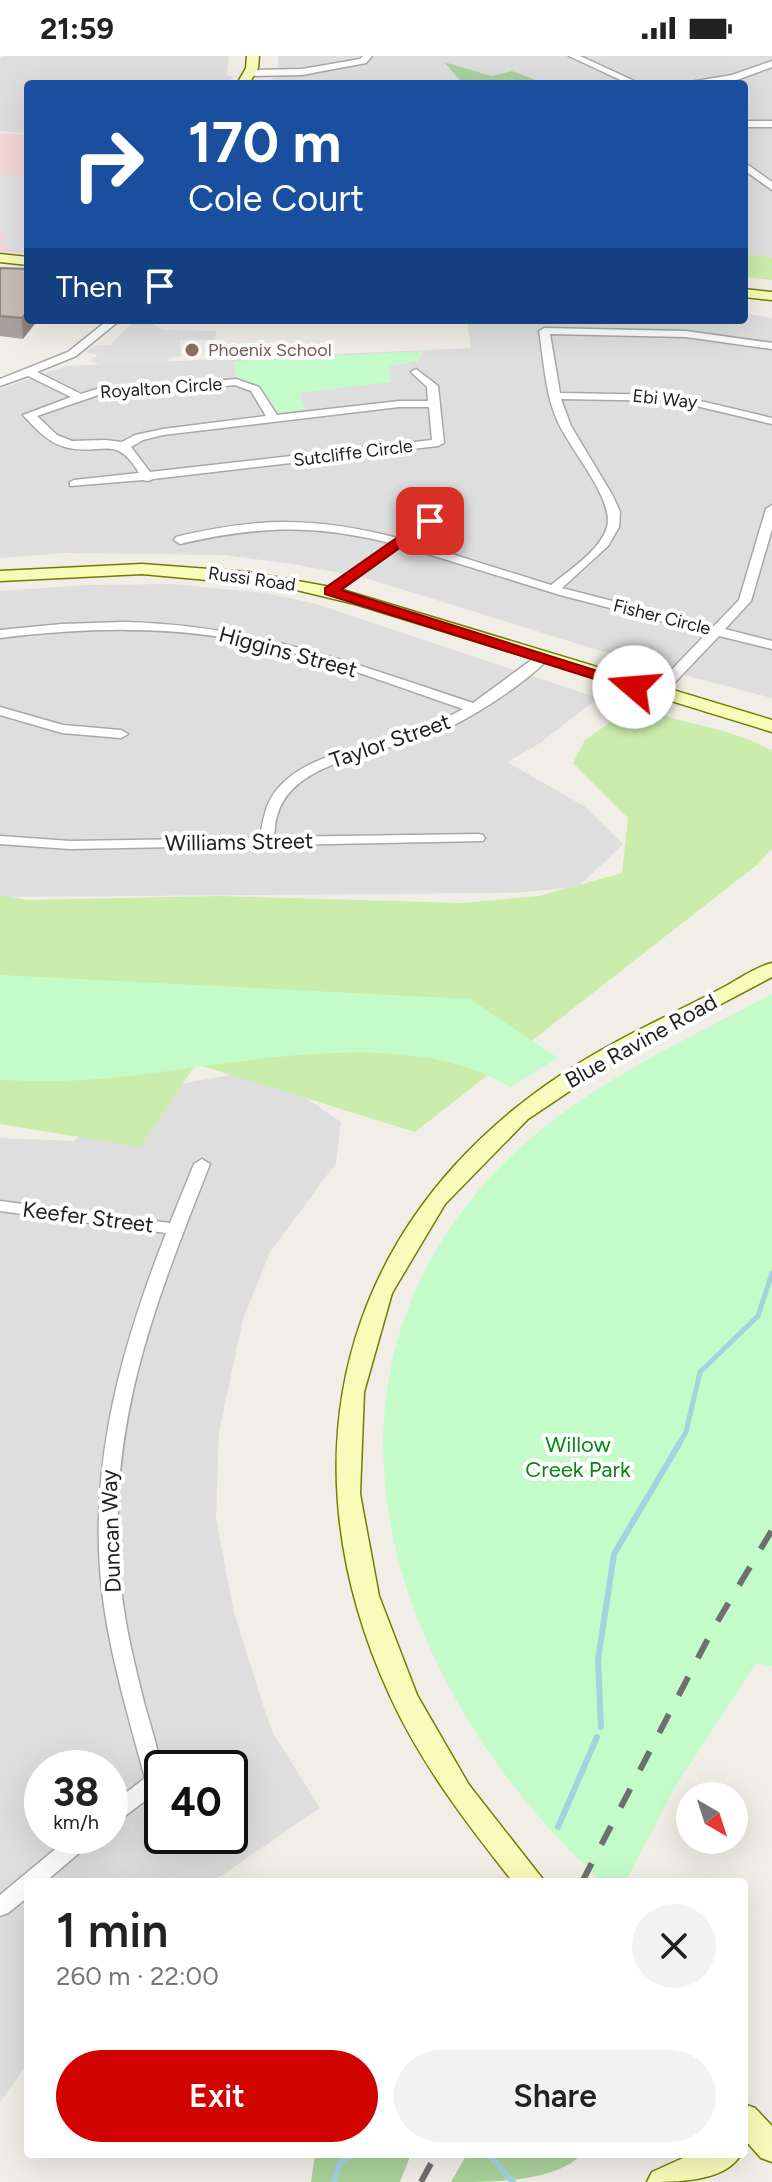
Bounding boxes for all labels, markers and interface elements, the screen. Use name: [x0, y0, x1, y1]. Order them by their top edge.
text: 21:59: [40, 10, 114, 47]
text: 170 m: [188, 109, 341, 176]
icon: right: [56, 112, 160, 216]
text: Cole Court: [188, 177, 364, 220]
icon: arrive: [138, 264, 182, 308]
text: Then: [56, 268, 122, 305]
place label: Phoenix School: [208, 339, 332, 361]
marker: Phoenix School: [183, 341, 201, 359]
street label: Royalton Circle: [99, 373, 223, 403]
street label: Ebi Way: [632, 385, 699, 413]
street label: Sutcliffe Circle: [292, 435, 414, 471]
pin: [396, 487, 464, 555]
icon: arrive: [408, 499, 452, 543]
street label: Russi Road: [207, 562, 297, 596]
street label: Fisher Circle: [611, 594, 713, 640]
street label: Higgins Street: [216, 621, 360, 683]
position arrow: [592, 645, 676, 729]
street label: Taylor Street: [326, 708, 454, 774]
street label: Williams Street: [165, 827, 313, 857]
street label: Blue Ravine Road: [560, 988, 722, 1094]
street label: Keefer Street: [21, 1196, 155, 1238]
park label: Willow Creek Park: [525, 1431, 631, 1483]
street label: Duncan Way: [95, 1468, 127, 1593]
speed limit sign: 40: [144, 1750, 248, 1854]
text: 38: [53, 1768, 99, 1816]
north arrow: [676, 1782, 748, 1854]
map controls: [676, 1782, 748, 1854]
text: km/h: [53, 1810, 99, 1834]
text: 1 min: [56, 1901, 168, 1959]
button: close: [632, 1904, 716, 1988]
text: 260 m · 22:00: [56, 1960, 219, 1992]
button: Exit: [56, 2050, 378, 2142]
button: Share: [394, 2050, 716, 2142]

